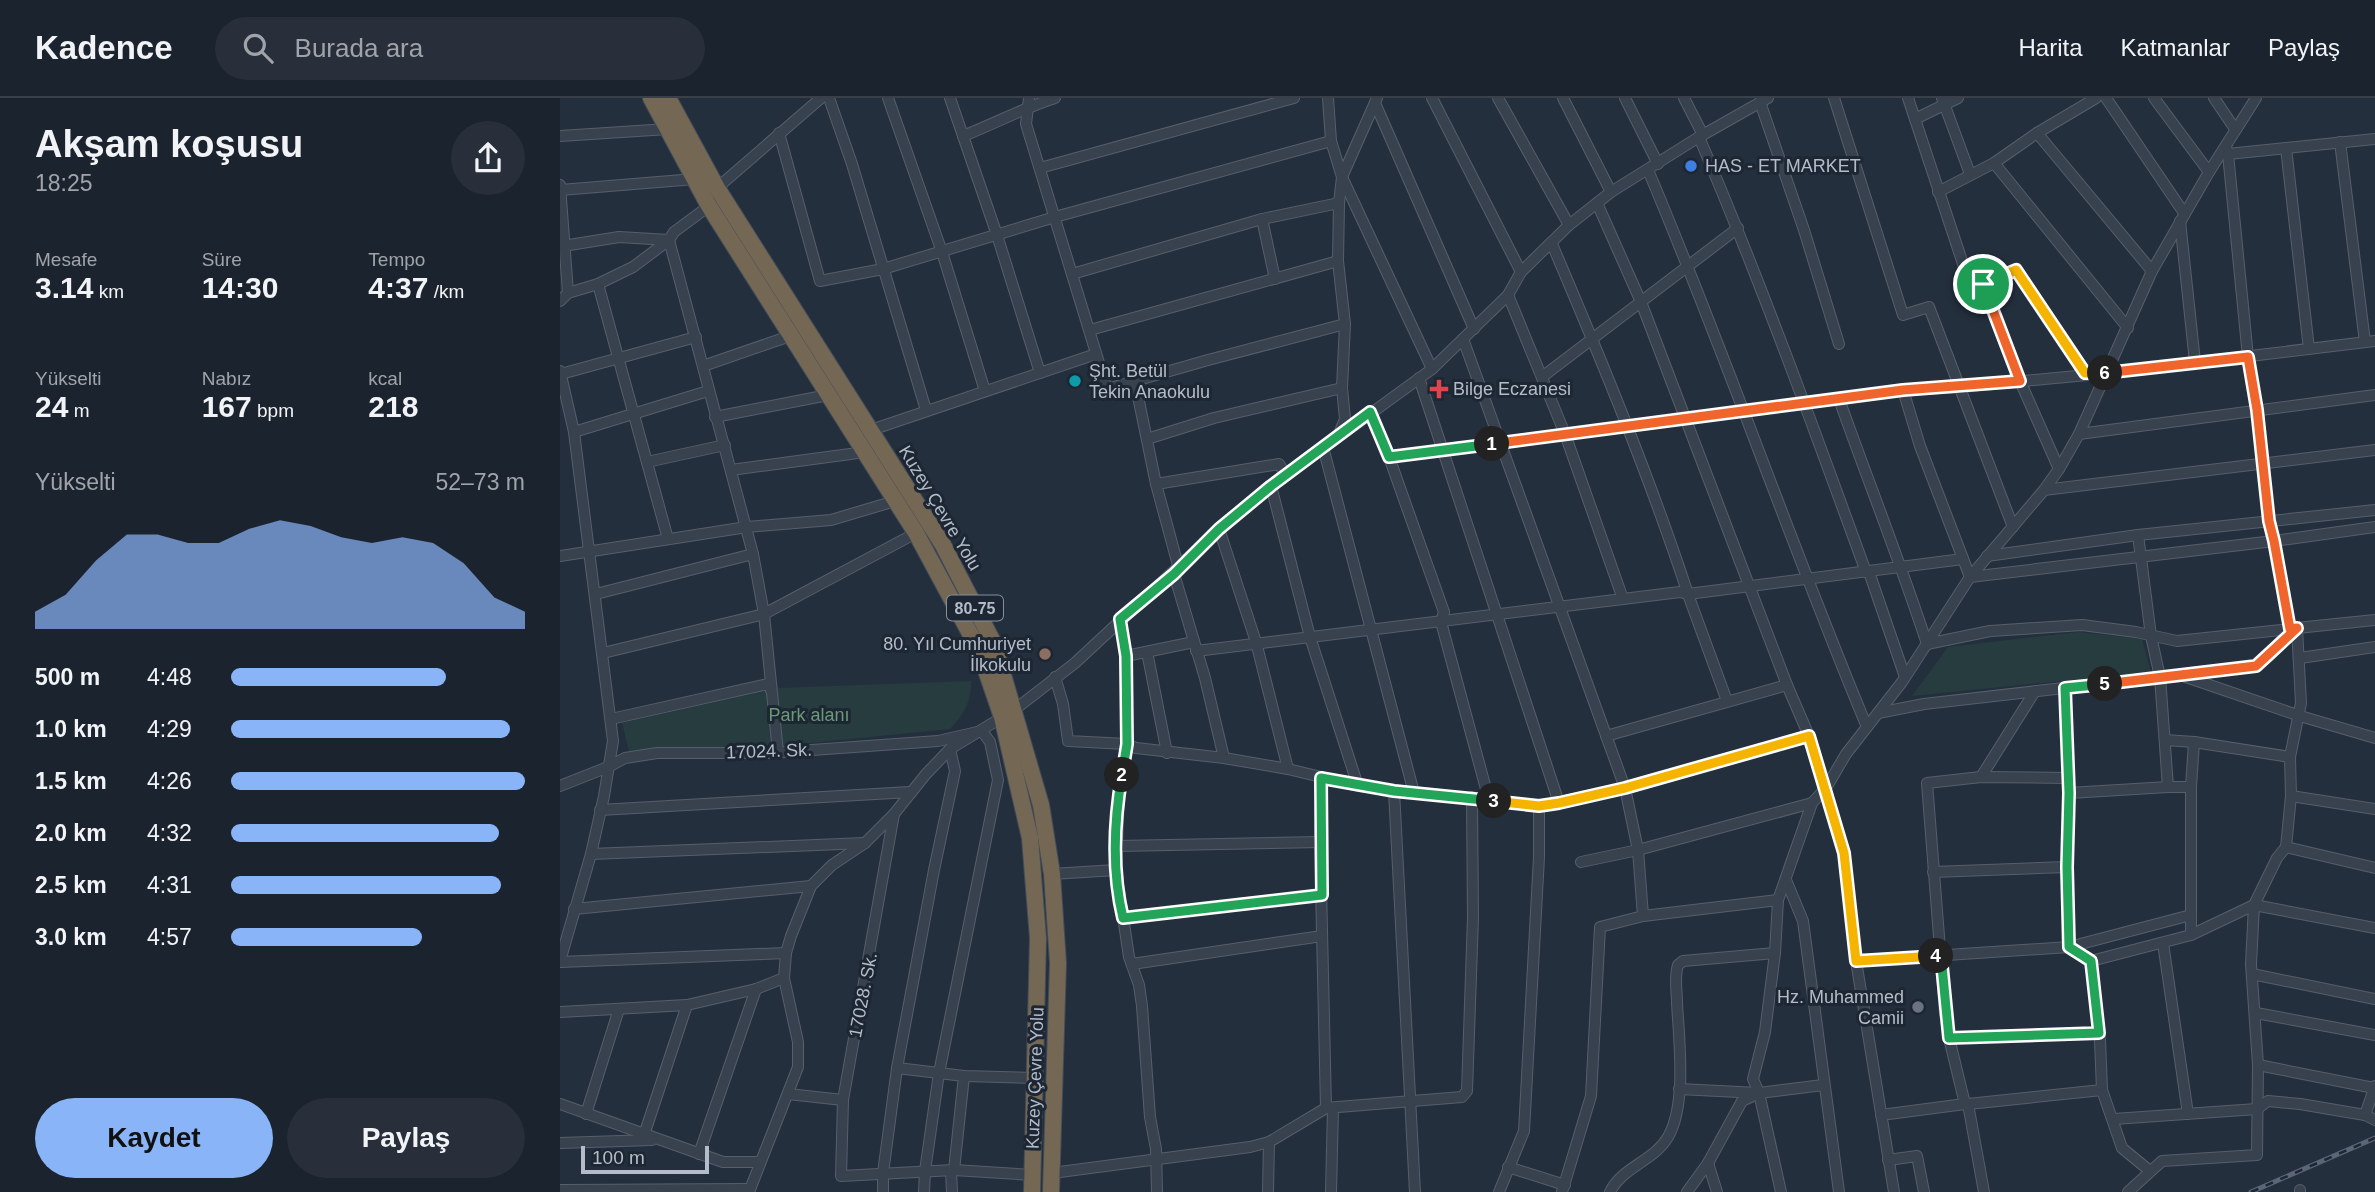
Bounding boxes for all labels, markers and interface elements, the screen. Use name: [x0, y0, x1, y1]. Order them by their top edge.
search box: [215, 17, 705, 80]
text: Kadence: [35, 29, 173, 66]
icon: search: [239, 29, 277, 67]
text: Burada ara: [295, 33, 423, 63]
text: Harita: [2019, 34, 2083, 61]
text: Katmanlar: [2121, 34, 2230, 61]
text: Paylaş: [2268, 34, 2340, 61]
button: share: [451, 121, 525, 195]
text: Akşam koşusu: [35, 123, 303, 165]
place label: HAS - ET MARKET: [1705, 156, 1861, 176]
marker: HAS - ET MARKET: [1683, 158, 1699, 174]
text: 18:25: [35, 170, 93, 196]
text: Mesafe: [35, 249, 97, 270]
text: Süre: [202, 249, 242, 270]
text: Tempo: [368, 249, 425, 270]
pin: [1953, 254, 2013, 314]
icon: arrive: [1964, 265, 2002, 303]
text: 3.14: [35, 271, 93, 304]
text: 14:30: [202, 271, 278, 304]
text: 4:37: [368, 271, 428, 304]
text: km: [93, 281, 124, 302]
text: /km: [428, 281, 464, 302]
pin: 6: [2088, 356, 2122, 390]
place label: Şht. Betül Tekin Anaokulu: [1089, 361, 1210, 402]
text: 6: [2099, 362, 2110, 383]
text: Yükselti: [35, 368, 102, 389]
text: Nabız: [202, 368, 251, 389]
text: kcal: [368, 368, 402, 389]
marker: Şht. Betül Tekin Anaokulu: [1067, 373, 1083, 389]
place label: Bilge Eczanesi: [1453, 379, 1571, 399]
marker: Bilge Eczanesi: [1431, 381, 1447, 397]
text: 24: [35, 390, 68, 423]
text: 167: [202, 390, 252, 423]
text: 218: [368, 390, 418, 423]
text: m: [68, 400, 89, 421]
text: bpm: [252, 400, 294, 421]
pin: 1: [1474, 426, 1510, 462]
text: 1: [1486, 433, 1497, 454]
street label: Kuzey Çevre Yolu: [895, 442, 985, 574]
text: Yükselti: [35, 469, 116, 495]
text: 52–73 m: [435, 469, 525, 495]
road number: 80-75: [947, 596, 1003, 621]
place label: 80. Yıl Cumhuriyet İlkokulu: [883, 634, 1031, 675]
marker: 80. Yıl Cumhuriyet İlkokulu: [1037, 646, 1053, 662]
text: 500 m: [35, 664, 100, 690]
text: 4:48: [147, 664, 192, 690]
pin: 5: [2088, 666, 2122, 702]
text: 5: [2099, 673, 2110, 694]
park label: Park alanı: [768, 705, 850, 725]
text: 1.0 km: [35, 716, 107, 742]
text: 4:29: [147, 716, 192, 742]
street label: 17024. Sk.: [726, 740, 812, 762]
pin: 2: [1104, 758, 1140, 792]
text: 2: [1116, 764, 1127, 785]
text: 1.5 km: [35, 768, 107, 794]
text: 4:26: [147, 768, 192, 794]
pin: 3: [1476, 784, 1511, 818]
text: 3: [1488, 790, 1499, 811]
text: 2.0 km: [35, 820, 107, 846]
text: 4:32: [147, 820, 192, 846]
text: 2.5 km: [35, 872, 107, 898]
text: 4:31: [147, 872, 192, 898]
text: 3.0 km: [35, 924, 107, 950]
text: 4:57: [147, 924, 192, 950]
pin: 4: [1918, 938, 1954, 974]
text: 4: [1930, 945, 1941, 966]
street label: 17028. Sk.: [845, 951, 881, 1039]
place label: Hz. Muhammed Camii: [1777, 987, 1904, 1028]
marker: Hz. Muhammed Camii: [1910, 999, 1926, 1015]
street label: Kuzey Çevre Yolu: [1023, 1007, 1047, 1149]
button: Kaydet: [35, 1098, 273, 1178]
button: Paylaş: [287, 1098, 525, 1178]
scale bar: [581, 1143, 709, 1175]
text: 100 m: [592, 1147, 645, 1168]

